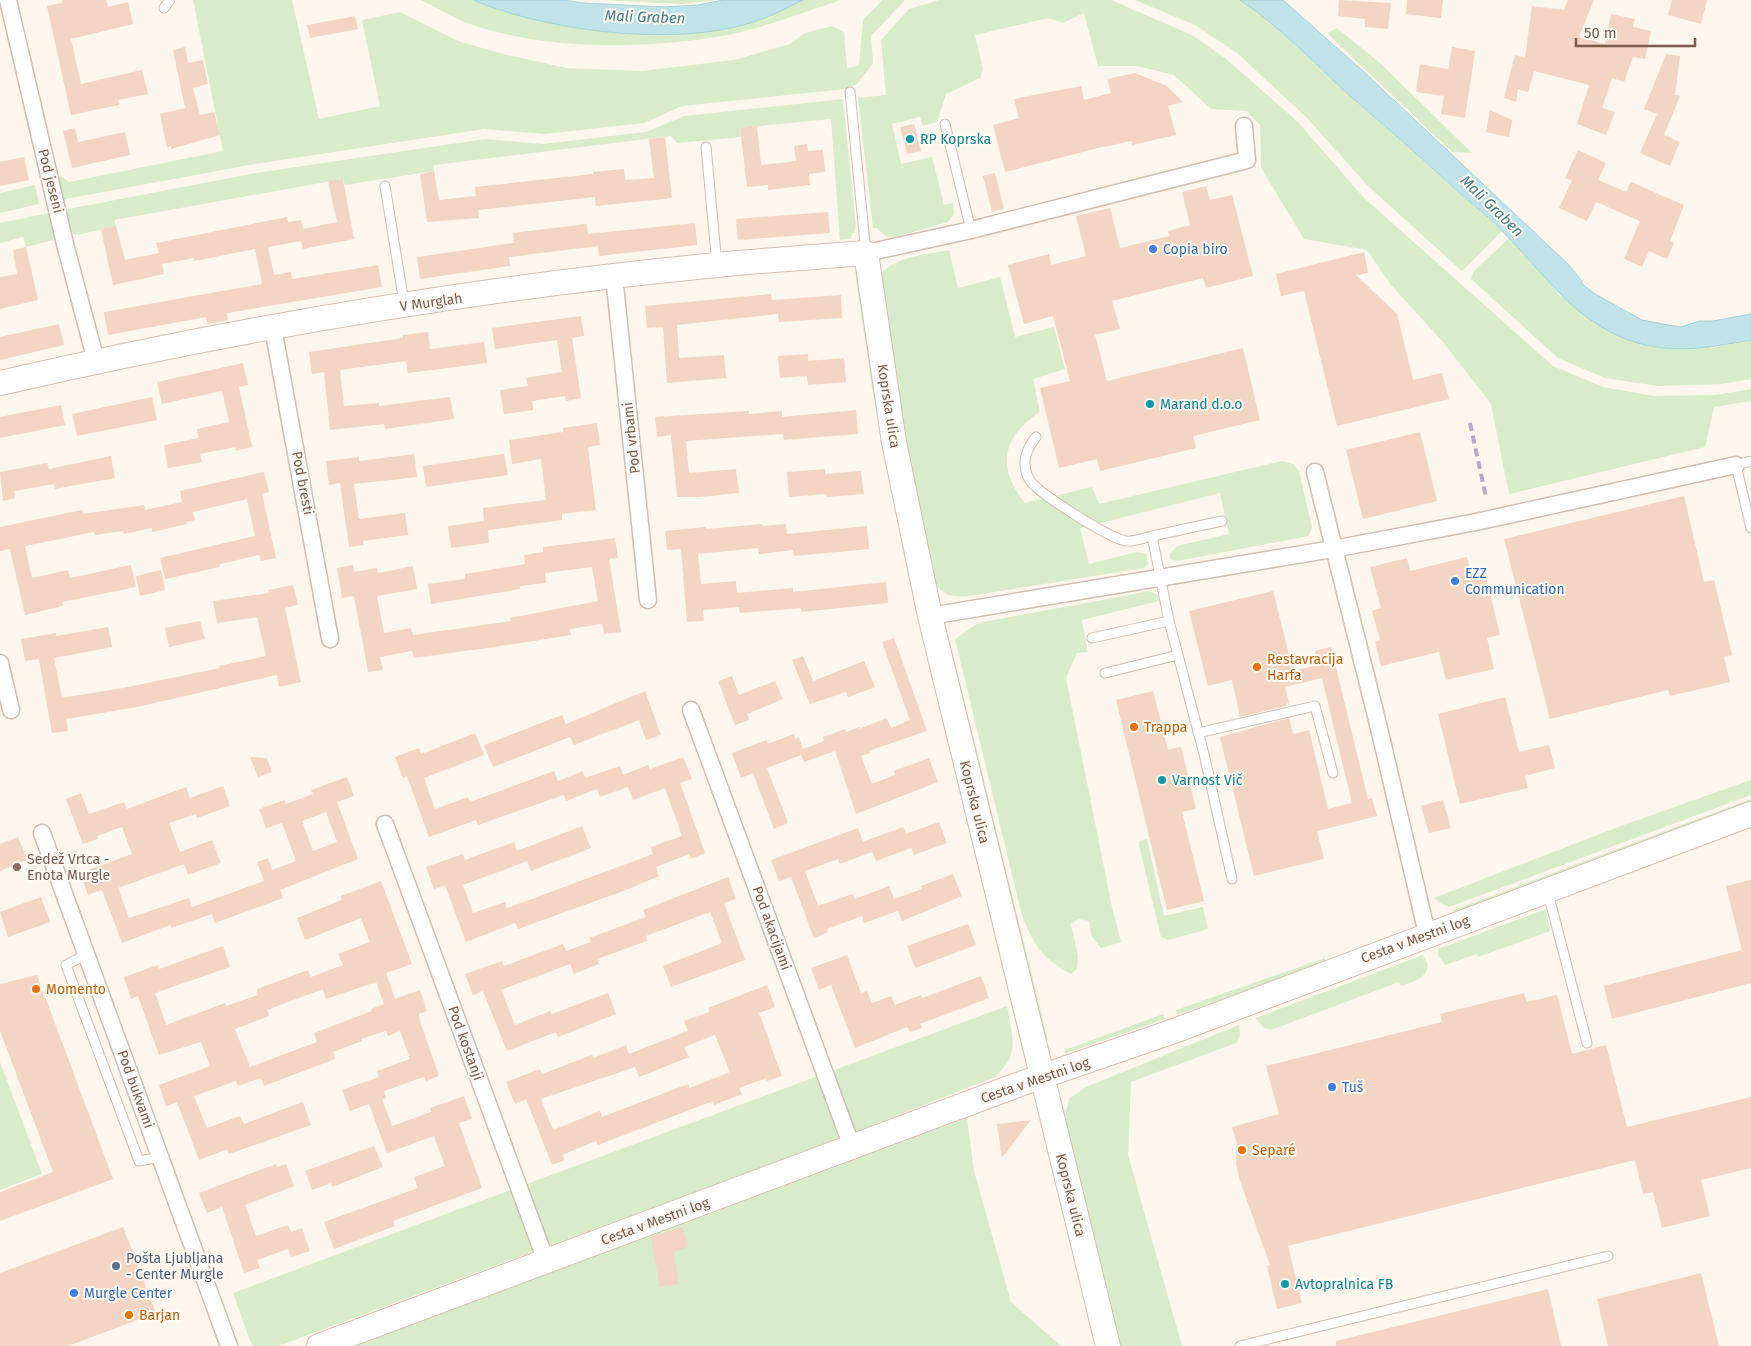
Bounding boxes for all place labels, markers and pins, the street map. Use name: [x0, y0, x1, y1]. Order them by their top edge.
place label: RP Koprska: [920, 131, 991, 148]
marker: RP Koprska: [904, 133, 916, 145]
place label: Copia biro: [1163, 241, 1228, 258]
marker: Copia biro: [1147, 243, 1159, 255]
place label: Marand d.o.o: [1160, 396, 1242, 413]
marker: Marand d.o.o: [1144, 398, 1156, 410]
place label: EZZ Communication: [1465, 565, 1565, 598]
marker: EZZ Communication: [1449, 575, 1461, 587]
place label: Restavracija Harfa: [1267, 651, 1343, 684]
marker: Restavracija Harfa: [1251, 661, 1263, 673]
place label: Trappa: [1144, 719, 1187, 736]
marker: Trappa: [1128, 721, 1140, 733]
place label: Varnost Vič: [1172, 772, 1243, 789]
marker: Varnost Vič: [1156, 774, 1168, 786]
place label: Sedež Vrtca - Enota Murgle: [27, 851, 110, 884]
marker: Sedež Vrtca - Enota Murgle: [11, 861, 23, 873]
place label: Momento: [46, 981, 106, 998]
marker: Momento: [30, 983, 42, 995]
place label: Tuš: [1342, 1079, 1364, 1096]
marker: Tuš: [1326, 1081, 1338, 1093]
place label: Separé: [1252, 1142, 1296, 1159]
marker: Separé: [1236, 1144, 1248, 1156]
place label: Pošta Ljubljana - Center Murgle: [126, 1250, 224, 1283]
marker: Pošta Ljubljana - Center Murgle: [110, 1260, 122, 1272]
place label: Avtopralnica FB: [1295, 1276, 1393, 1293]
marker: Avtopralnica FB: [1279, 1278, 1291, 1290]
place label: Murgle Center: [84, 1285, 173, 1302]
marker: Murgle Center: [68, 1287, 80, 1299]
place label: Barjan: [139, 1307, 180, 1324]
marker: Barjan: [123, 1309, 135, 1321]

